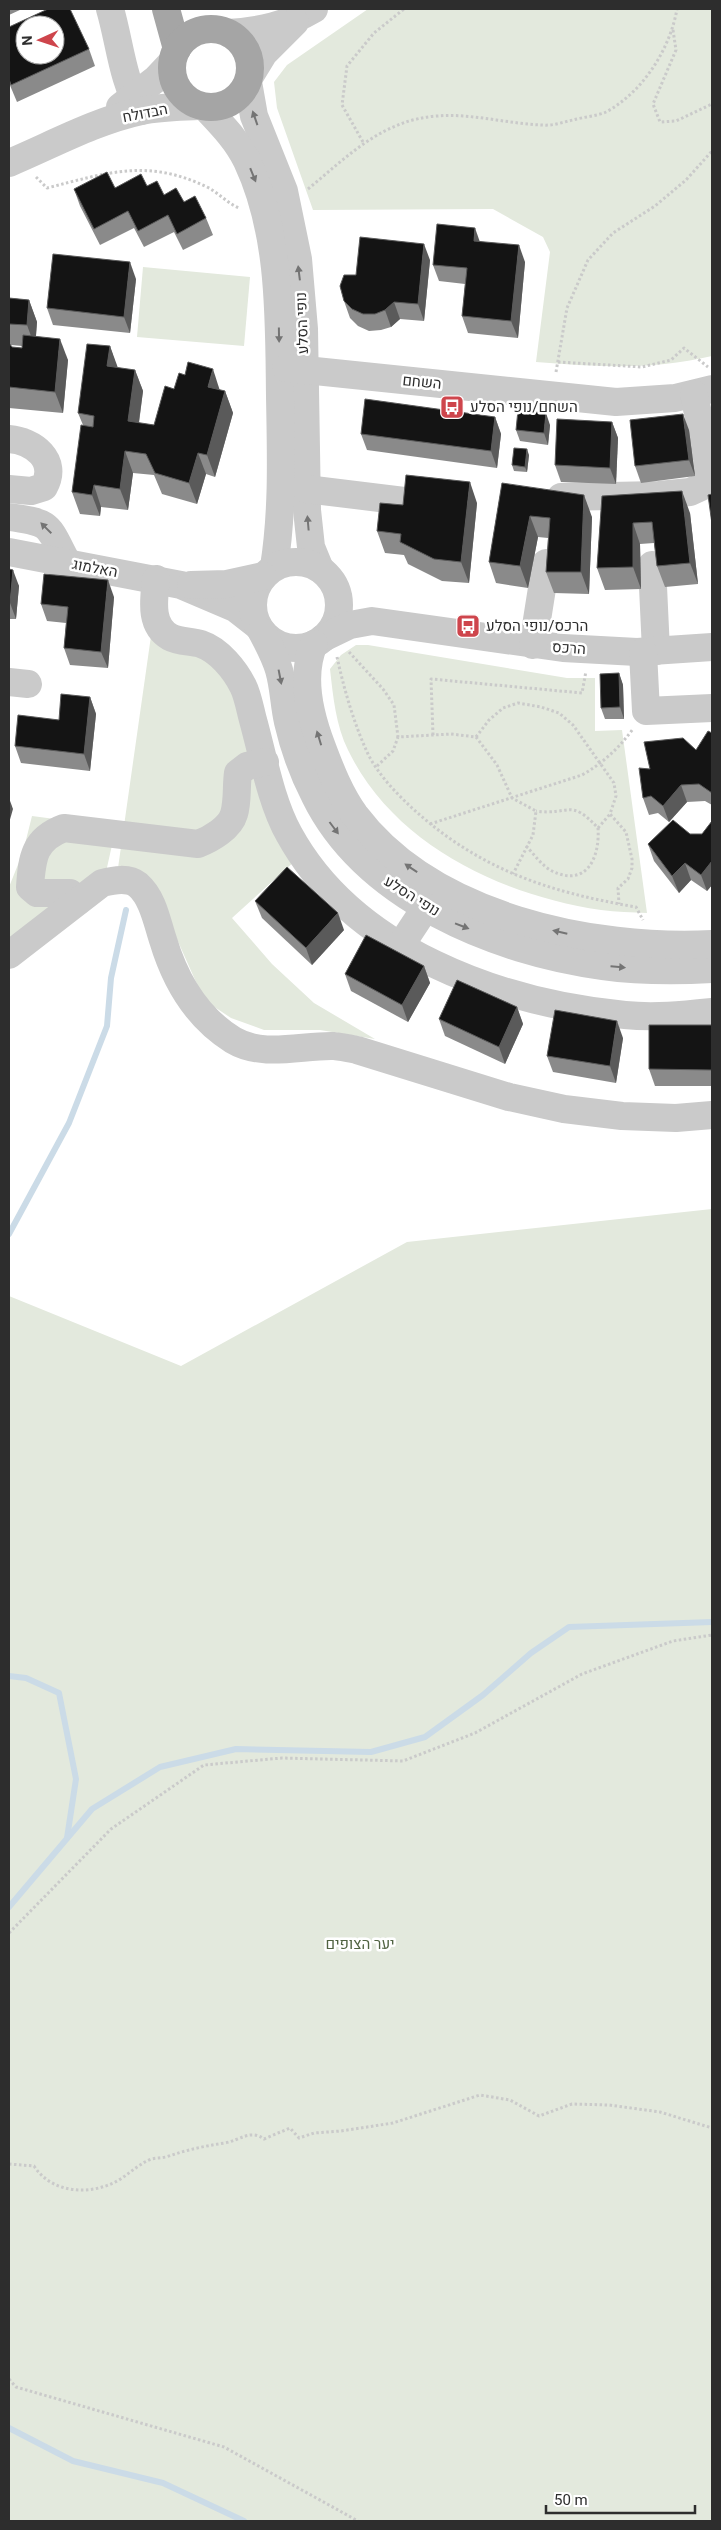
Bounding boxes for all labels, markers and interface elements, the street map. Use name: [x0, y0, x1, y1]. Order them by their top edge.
north arrow: [15, 15, 65, 65]
text: N: [19, 35, 35, 46]
street label: הבדולח: [121, 100, 169, 126]
one-way arrow: [251, 110, 258, 125]
one-way arrow: [249, 168, 257, 182]
one-way arrow: [295, 265, 303, 281]
street label: נופי הסלע: [292, 292, 312, 354]
one-way arrow: [275, 327, 283, 343]
street label: השחם: [401, 371, 443, 393]
bus stop icon: השחם/נופי הסלע: [439, 394, 465, 420]
place label: השחם/נופי הסלע: [470, 398, 578, 416]
one-way arrow: [304, 514, 312, 530]
one-way arrow: [40, 522, 52, 534]
street label: האלמוג: [71, 555, 119, 581]
bus stop icon: הרכס/נופי הסלע: [455, 613, 481, 639]
place label: הרכס/נופי הסלע: [486, 617, 588, 635]
street label: הרכס: [552, 638, 586, 658]
one-way arrow: [276, 669, 284, 685]
one-way arrow: [315, 731, 322, 746]
one-way arrow: [329, 821, 340, 834]
one-way arrow: [405, 863, 418, 872]
street label: נופי הסלע: [381, 872, 443, 920]
one-way arrow: [455, 922, 470, 930]
one-way arrow: [552, 928, 567, 936]
one-way arrow: [611, 964, 627, 972]
park label: יער הצופים: [325, 1935, 395, 1953]
scale bar: [546, 2482, 695, 2514]
text: 50 m: [554, 2491, 588, 2509]

